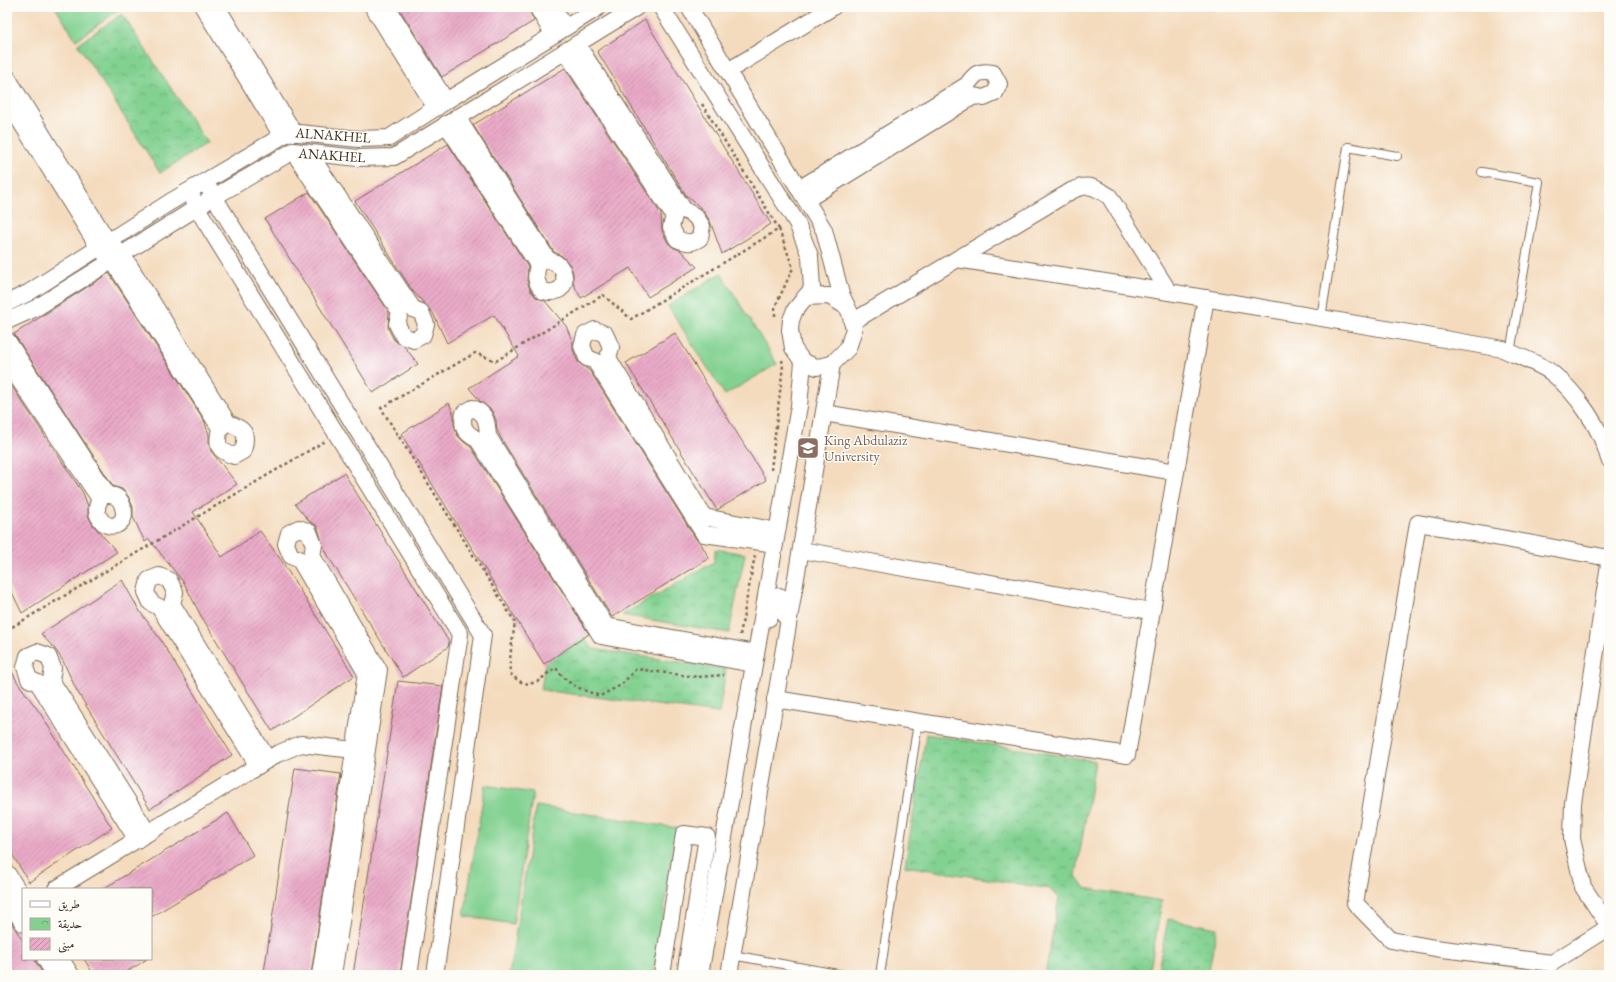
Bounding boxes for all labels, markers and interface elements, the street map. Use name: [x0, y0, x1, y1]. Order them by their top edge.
street label: ALNAKHEL: [294, 123, 372, 147]
street label: ANAKHEL: [297, 144, 367, 166]
place label: King Abdulaziz University: [824, 431, 908, 465]
school or university icon: King Abdulaziz University: [795, 435, 821, 461]
legend: [22, 888, 152, 960]
text: طريق: [58, 896, 80, 912]
text: حديقة: [58, 916, 82, 932]
text: مبنى: [58, 936, 74, 953]

